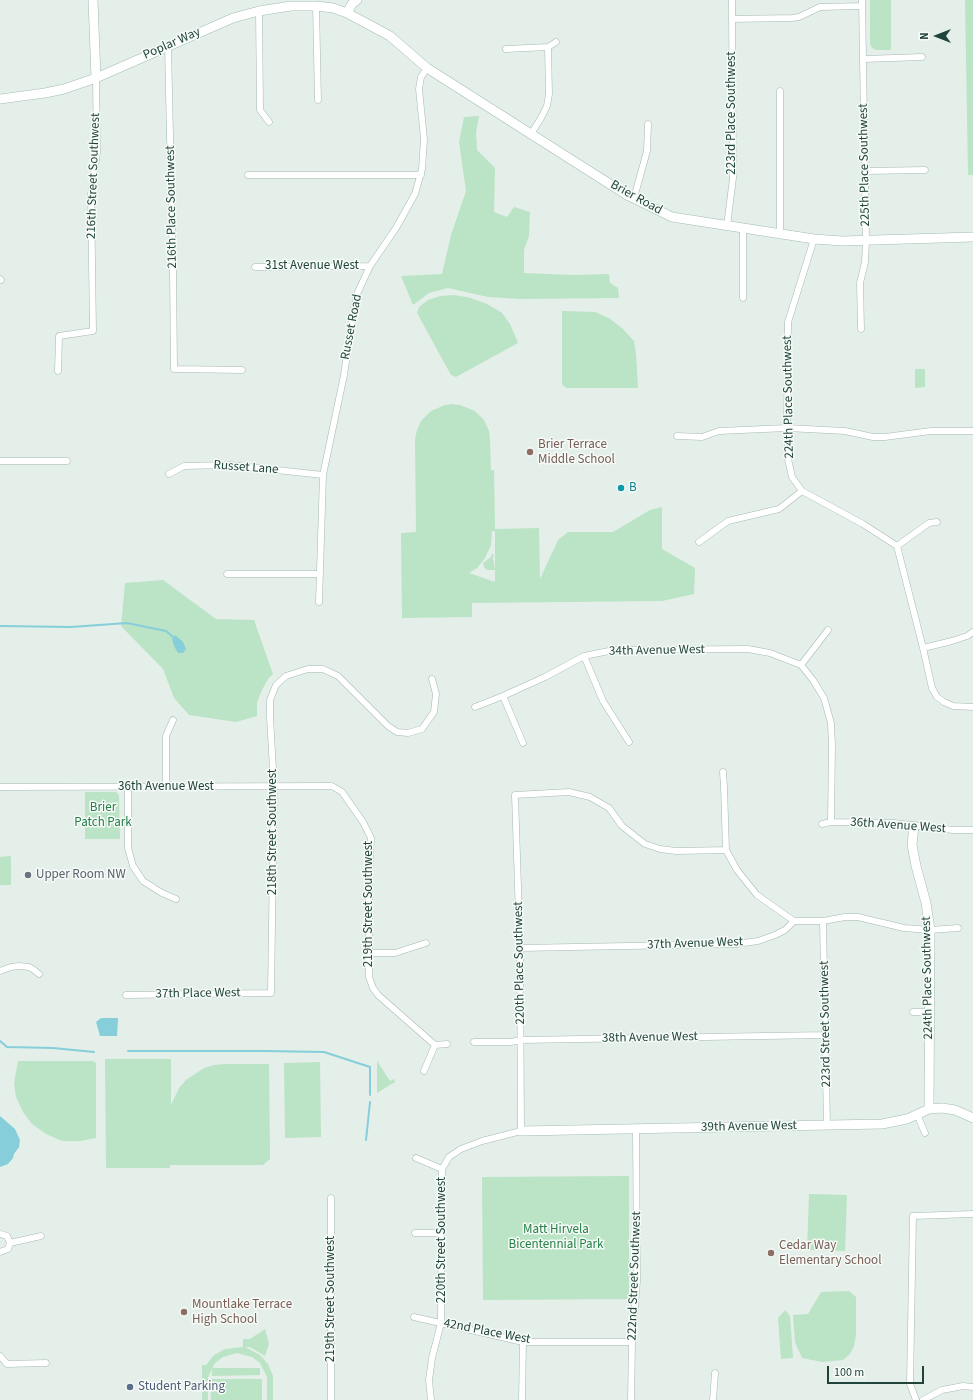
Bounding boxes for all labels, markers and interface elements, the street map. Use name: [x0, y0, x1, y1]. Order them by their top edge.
north arrow: [917, 16, 957, 56]
street label: Poplar Way: [141, 24, 203, 64]
text: N: [917, 32, 932, 40]
street label: 223rd Place Southwest: [724, 51, 740, 175]
street label: 225th Place Southwest: [856, 103, 874, 227]
street label: 216th Street Southwest: [84, 113, 104, 239]
street label: 216th Place Southwest: [163, 145, 181, 269]
street label: Brier Road: [607, 177, 665, 219]
street label: 31st Avenue West: [265, 258, 359, 274]
street label: Russet Road: [338, 293, 366, 361]
street label: 224th Place Southwest: [780, 335, 798, 459]
place label: Brier Terrace Middle School: [538, 437, 615, 468]
marker: Brier Terrace Middle School: [525, 447, 535, 457]
street label: Russet Lane: [213, 458, 279, 478]
place label: B: [629, 480, 637, 496]
marker: B: [616, 483, 626, 493]
street label: 34th Avenue West: [609, 642, 705, 660]
street label: 218th Street Southwest: [265, 769, 281, 895]
street label: 36th Avenue West: [118, 779, 214, 795]
park label: Brier Patch Park: [74, 800, 132, 831]
street label: 36th Avenue West: [850, 815, 946, 837]
street label: 219th Street Southwest: [361, 841, 377, 967]
place label: Upper Room NW: [36, 867, 126, 883]
marker: Upper Room NW: [23, 870, 33, 880]
street label: 220th Place Southwest: [511, 901, 529, 1025]
street label: 224th Place Southwest: [919, 916, 937, 1040]
street label: 37th Avenue West: [647, 935, 743, 953]
street label: 223rd Street Southwest: [817, 961, 835, 1087]
street label: 37th Place West: [155, 985, 241, 1003]
street label: 38th Avenue West: [602, 1029, 698, 1047]
street label: 39th Avenue West: [701, 1118, 797, 1136]
street label: 220th Street Southwest: [434, 1177, 450, 1303]
street label: 222nd Street Southwest: [625, 1211, 645, 1341]
park label: Matt Hirvela Bicentennial Park: [509, 1222, 603, 1253]
street label: 219th Street Southwest: [323, 1236, 339, 1362]
place label: Cedar Way Elementary School: [779, 1238, 881, 1269]
marker: Cedar Way Elementary School: [766, 1248, 776, 1258]
place label: Mountlake Terrace High School: [192, 1297, 292, 1328]
marker: Mountlake Terrace High School: [179, 1307, 189, 1317]
street label: 42nd Place West: [442, 1316, 532, 1348]
scale bar: [829, 1358, 926, 1384]
text: 100 m: [834, 1364, 864, 1381]
place label: Student Parking: [138, 1379, 225, 1395]
marker: Student Parking: [125, 1382, 135, 1392]

